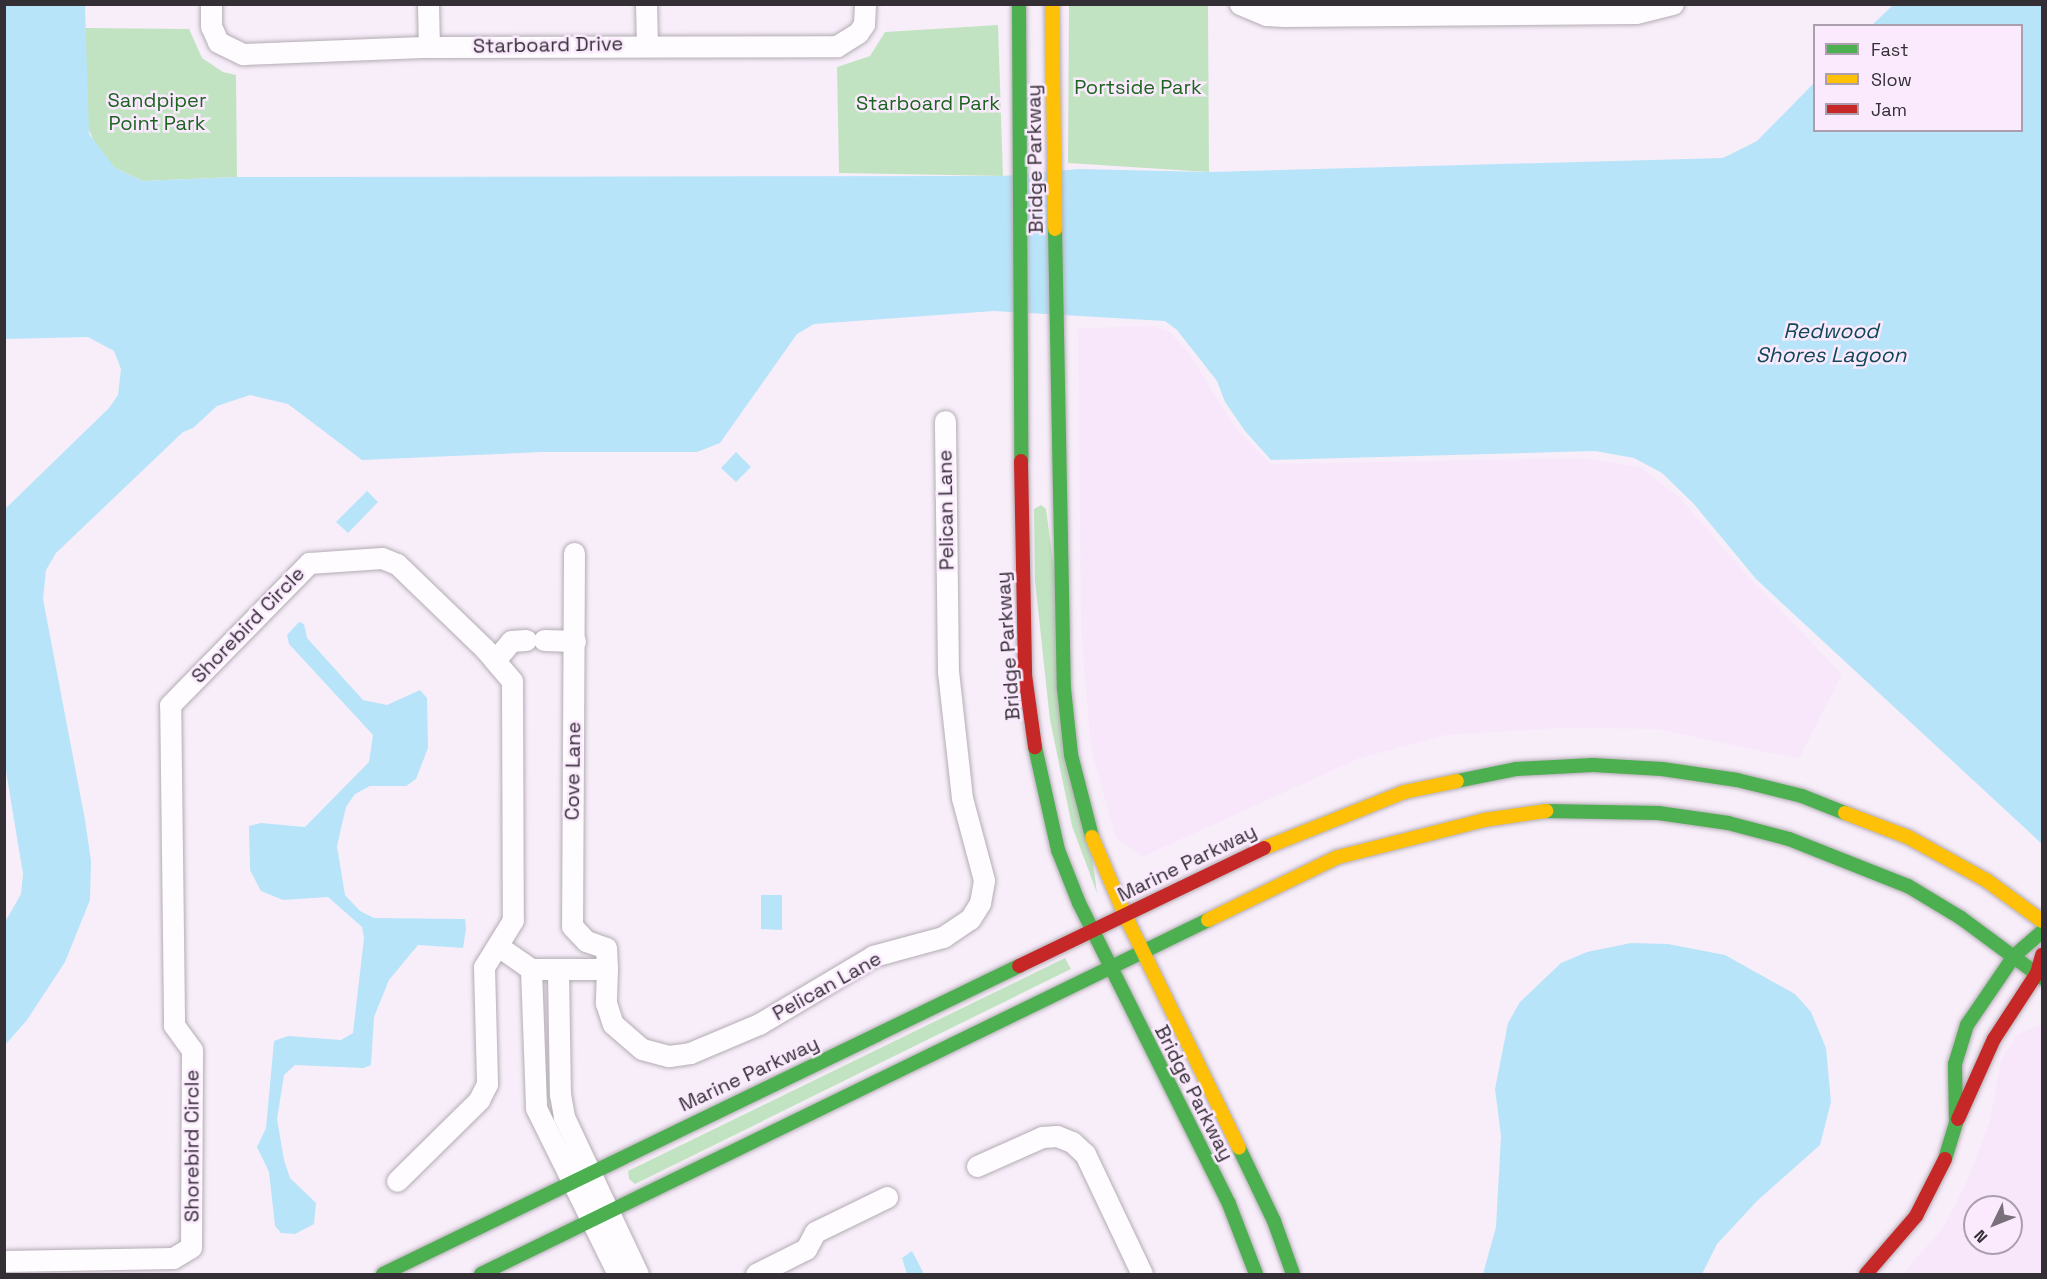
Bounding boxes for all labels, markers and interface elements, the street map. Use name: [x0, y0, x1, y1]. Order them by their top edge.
legend: [1813, 24, 2023, 132]
street label: Starboard Drive: [473, 32, 623, 58]
text: Fast: [1871, 38, 1908, 61]
text: Slow: [1871, 68, 1912, 91]
park label: Portside Park: [1074, 75, 1202, 99]
street label: Bridge Parkway: [1022, 84, 1048, 234]
park label: Sandpiper Point Park: [108, 88, 206, 135]
park label: Starboard Park: [856, 91, 1000, 115]
text: Jam: [1871, 98, 1907, 121]
water label: Redwood Shores Lagoon: [1756, 318, 1906, 368]
street label: Pelican Lane: [933, 449, 959, 571]
street label: Shorebird Circle: [186, 562, 310, 688]
street label: Bridge Parkway: [991, 571, 1025, 721]
street label: Cove Lane: [560, 721, 586, 821]
street label: Marine Parkway: [1114, 819, 1260, 907]
street label: Pelican Lane: [768, 946, 886, 1026]
street label: Bridge Parkway: [1149, 1021, 1239, 1165]
street label: Marine Parkway: [675, 1031, 823, 1117]
street label: Shorebird Circle: [180, 1070, 204, 1222]
north arrow: [1963, 1195, 2023, 1255]
text: N: [1970, 1225, 1992, 1247]

